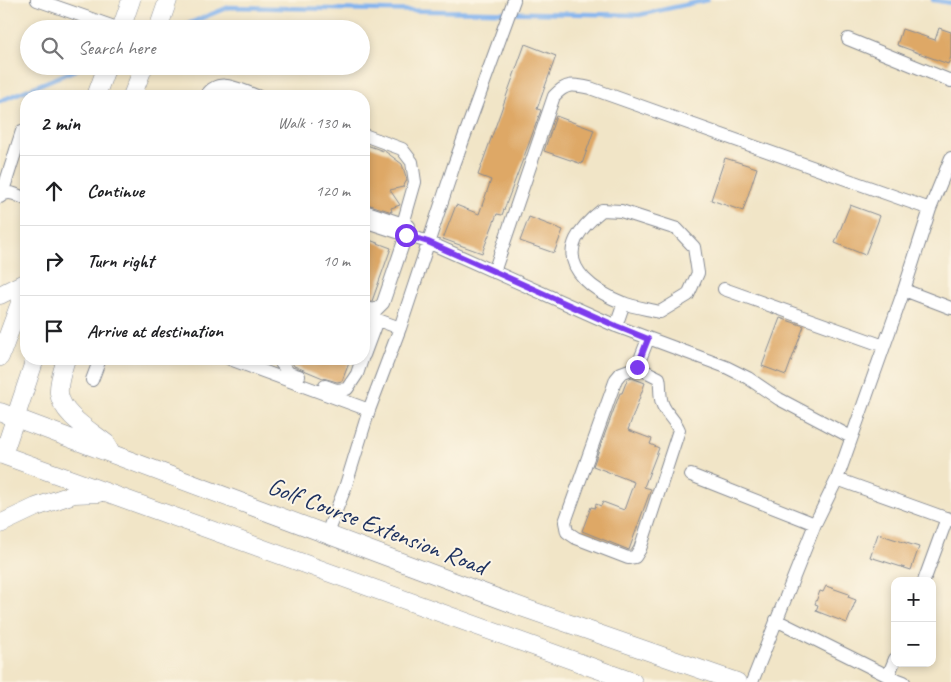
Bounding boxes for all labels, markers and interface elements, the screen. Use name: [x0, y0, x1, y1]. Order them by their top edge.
search box: [20, 20, 370, 75]
icon: search: [38, 34, 66, 62]
text: Search here: [78, 36, 155, 60]
text: 2 min: [40, 110, 80, 136]
text: Walk · 130 m: [278, 113, 350, 133]
icon: ahead: [40, 177, 68, 205]
text: Continue: [87, 179, 144, 203]
text: 120 m: [316, 181, 350, 201]
route start: [395, 224, 418, 247]
icon: right: [40, 247, 68, 275]
text: Turn right: [87, 249, 154, 273]
text: 10 m: [323, 251, 350, 271]
icon: arrive: [40, 317, 68, 345]
text: Arrive at destination: [87, 319, 223, 343]
route end: [626, 356, 649, 379]
street label: Golf Course Extension Road: [263, 470, 495, 584]
map controls: [891, 577, 936, 667]
button: +: [891, 577, 936, 622]
button: −: [891, 622, 936, 667]

